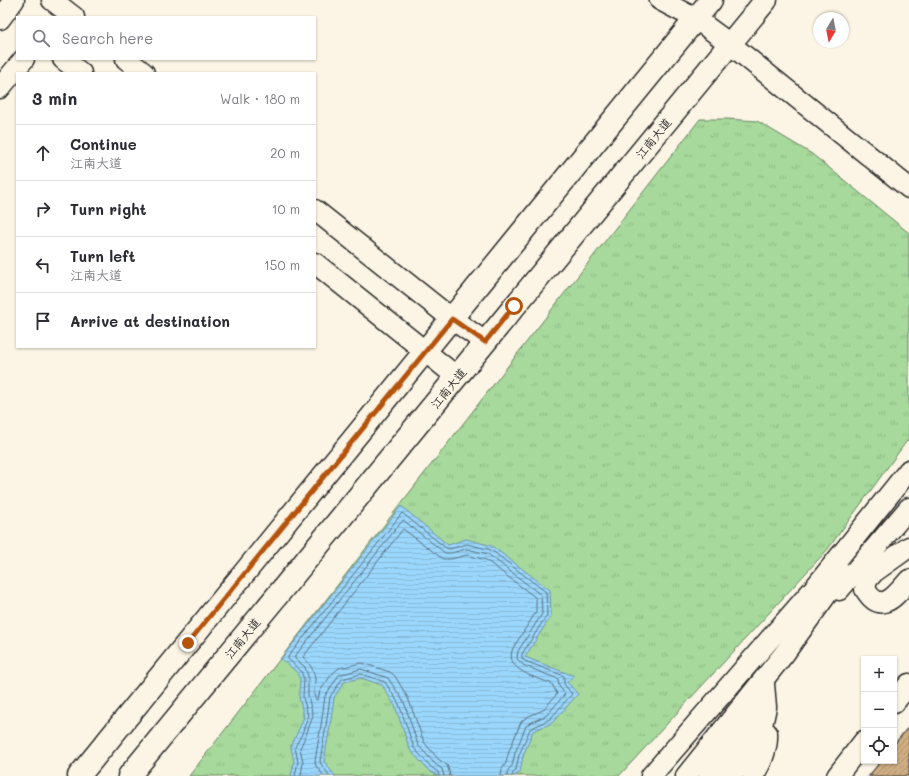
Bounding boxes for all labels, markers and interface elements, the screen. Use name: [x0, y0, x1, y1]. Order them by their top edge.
north arrow: [813, 12, 849, 48]
search box: [16, 16, 316, 60]
icon: search: [30, 27, 52, 49]
text: Search here: [62, 28, 153, 48]
text: 3 min: [32, 87, 77, 109]
text: Walk · 180 m: [220, 90, 300, 107]
street label: 江南大道: [632, 114, 674, 162]
text: Continue: [70, 134, 137, 154]
icon: ahead: [32, 142, 54, 164]
text: 20 m: [270, 144, 300, 161]
text: 江南大道: [70, 154, 122, 171]
icon: right: [32, 198, 54, 220]
text: Turn right: [70, 199, 147, 219]
text: 10 m: [272, 200, 300, 217]
text: Turn left: [70, 246, 135, 266]
icon: left: [32, 254, 54, 276]
text: 150 m: [264, 256, 300, 273]
text: 江南大道: [70, 266, 122, 283]
route start: [505, 297, 523, 315]
icon: arrive: [32, 310, 54, 332]
text: Arrive at destination: [70, 311, 230, 331]
street label: 江南大道: [427, 364, 469, 412]
street label: 江南大道: [221, 614, 263, 662]
route end: [179, 634, 197, 652]
map controls: [861, 656, 897, 764]
button: +: [861, 656, 897, 692]
button: −: [861, 692, 897, 728]
button: locate: [861, 728, 897, 764]

